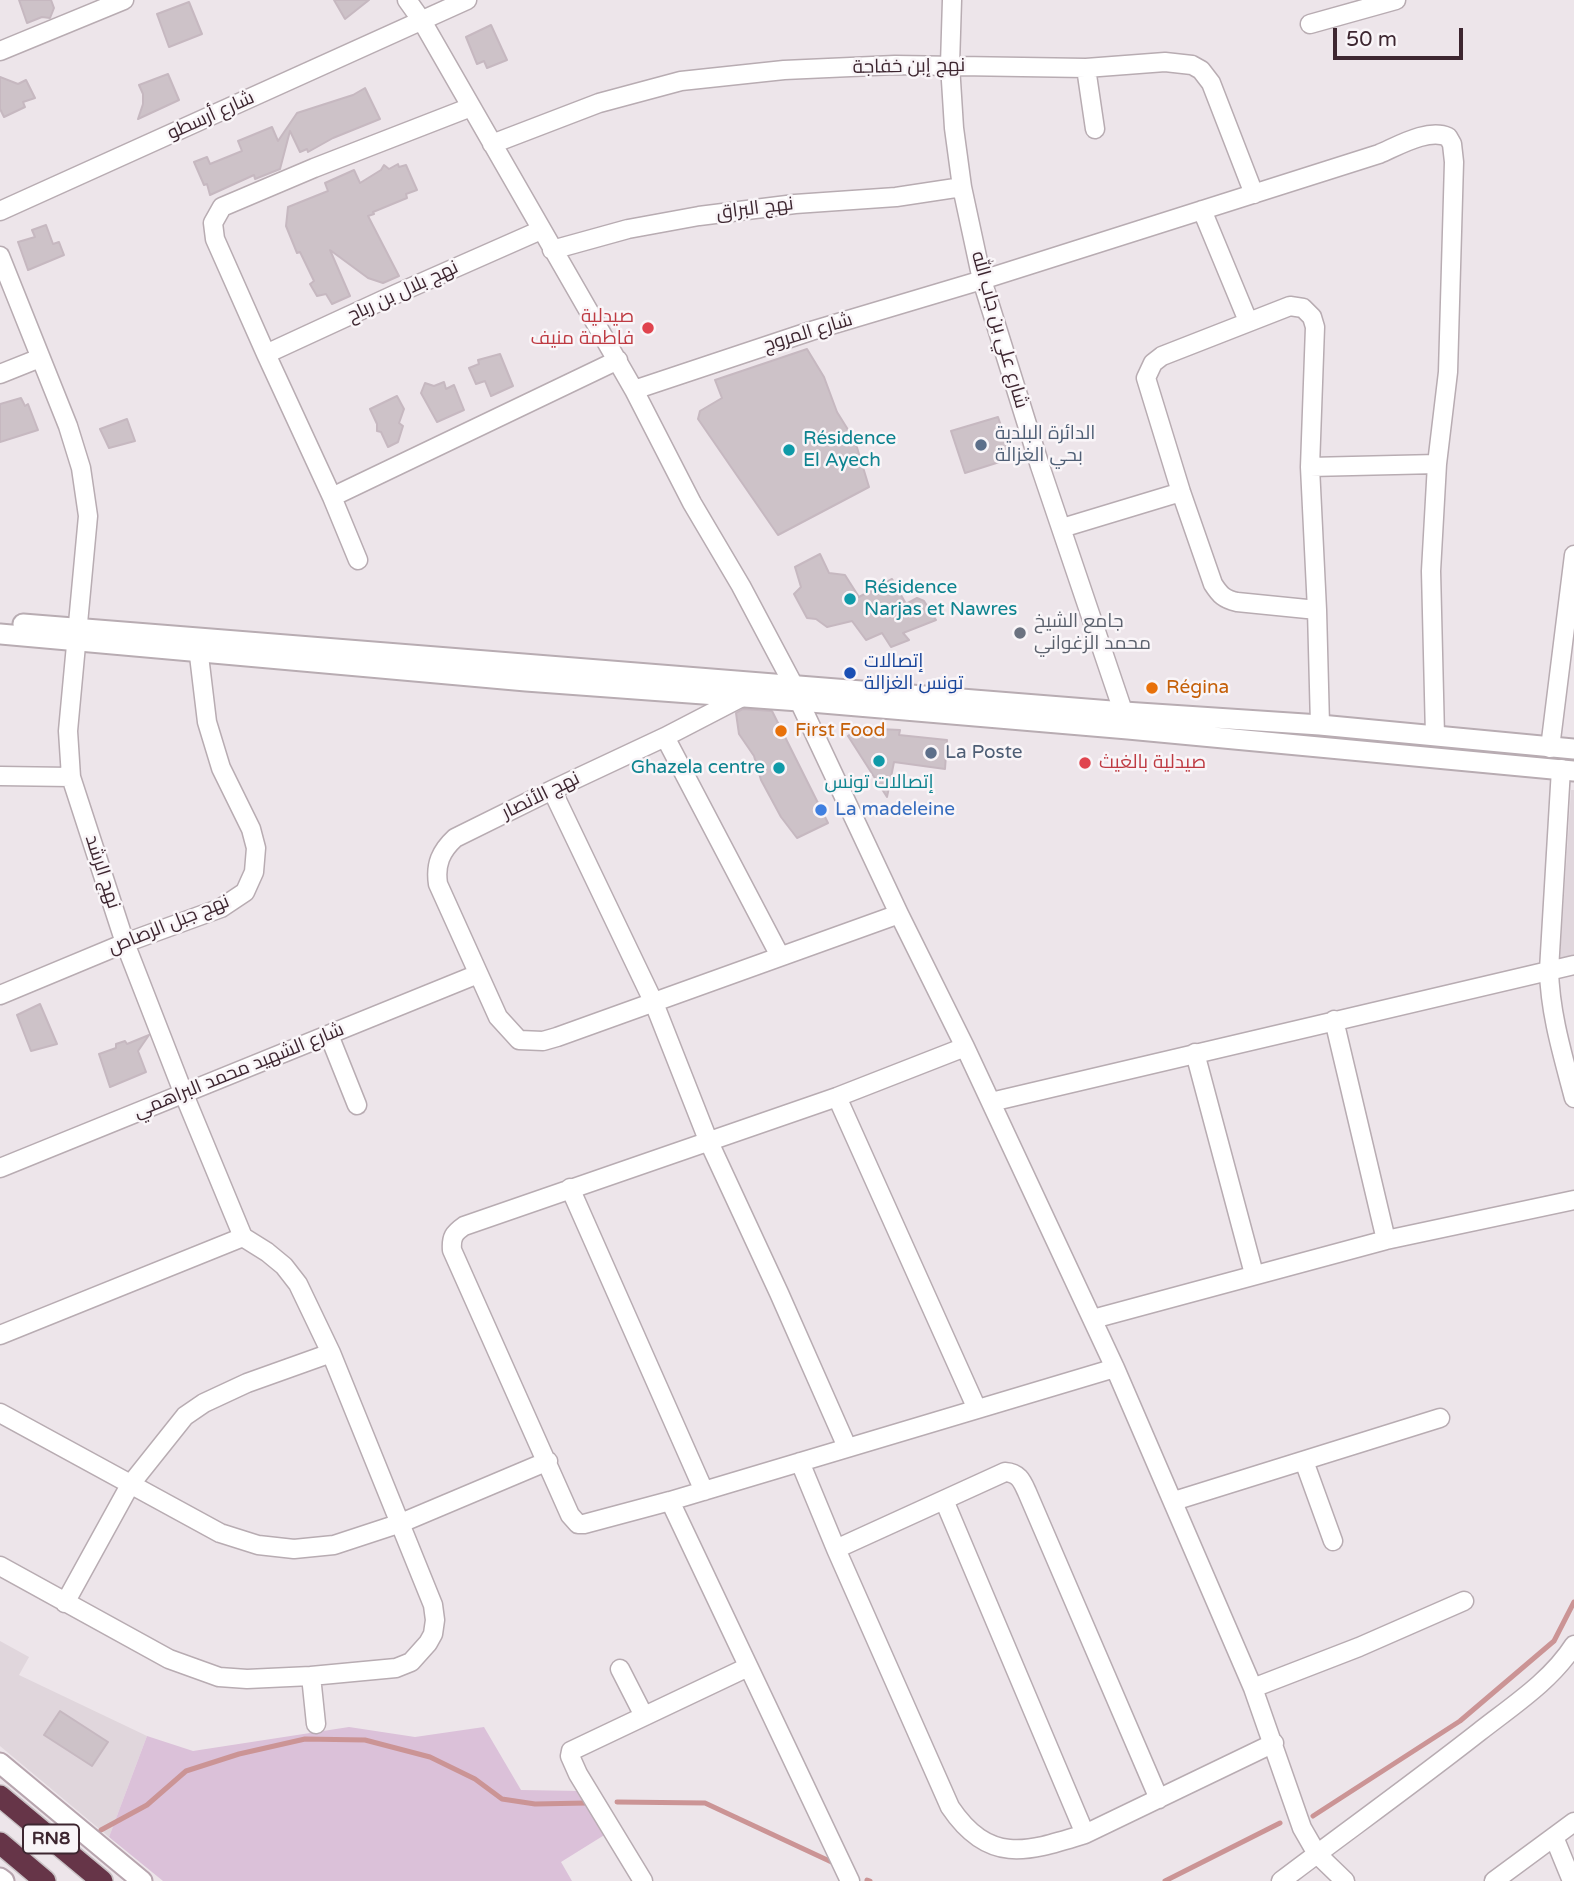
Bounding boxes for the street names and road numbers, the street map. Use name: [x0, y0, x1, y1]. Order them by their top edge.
street label: نهج إبن خفاجة: [852, 55, 966, 79]
street label: شارع أرسطو: [164, 87, 258, 145]
street label: نهج البراق: [715, 193, 795, 225]
street label: شارع علي بن جاب الله: [966, 249, 1032, 411]
street label: نهج بلال بن رباح: [344, 256, 462, 328]
street label: شارع المروج: [761, 309, 855, 357]
street label: نهج الأنصار: [498, 767, 584, 825]
street label: نهج الرشد: [79, 832, 125, 912]
street label: نهج جبل الرصاص: [105, 890, 233, 960]
street label: شارع الشهيد محمد البراهمي: [131, 1018, 347, 1124]
road number: RN8: [23, 1825, 79, 1854]

